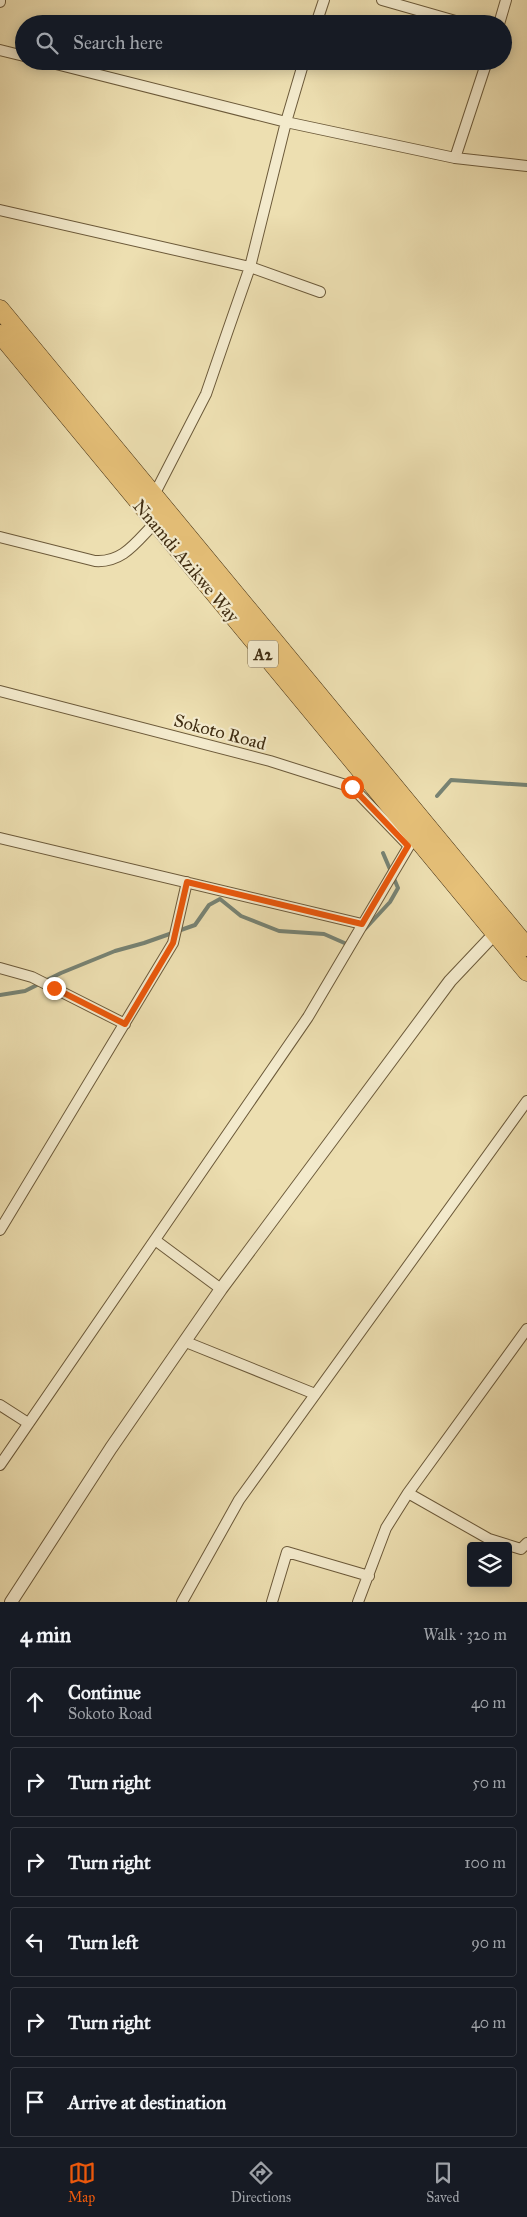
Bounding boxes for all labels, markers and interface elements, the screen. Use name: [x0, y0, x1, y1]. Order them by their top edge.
search box: [15, 15, 512, 70]
icon: search: [33, 29, 61, 57]
text: Search here: [73, 31, 163, 54]
street label: Nnamdi Azikwe Way: [128, 495, 244, 627]
road number: A2: [248, 641, 278, 668]
street label: Sokoto Road: [171, 709, 269, 755]
route start: [341, 776, 364, 799]
route end: [43, 977, 66, 1000]
map controls: [467, 1542, 512, 1587]
button: layers: [467, 1542, 512, 1587]
text: 4 min: [20, 1622, 71, 1648]
text: Walk · 320 m: [423, 1625, 507, 1644]
text: Continue: [68, 1681, 141, 1704]
icon: ahead: [21, 1688, 49, 1716]
text: 40 m: [471, 1693, 506, 1712]
text: Sokoto Road: [68, 1704, 152, 1723]
icon: right: [21, 1768, 49, 1796]
text: Turn right: [68, 1771, 151, 1794]
text: 50 m: [472, 1773, 506, 1792]
icon: right: [21, 1848, 49, 1876]
text: Turn right: [68, 1851, 151, 1874]
text: 100 m: [464, 1853, 506, 1872]
icon: left: [21, 1928, 49, 1956]
text: Turn left: [68, 1931, 138, 1954]
text: 90 m: [471, 1933, 506, 1952]
icon: right: [21, 2008, 49, 2036]
text: Turn right: [68, 2011, 151, 2034]
text: 40 m: [471, 2013, 506, 2032]
icon: arrive: [21, 2088, 49, 2116]
text: Arrive at destination: [68, 2091, 226, 2114]
tab: Map: [68, 2159, 96, 2206]
tab: Directions: [231, 2159, 291, 2206]
tab: Saved: [426, 2159, 459, 2206]

